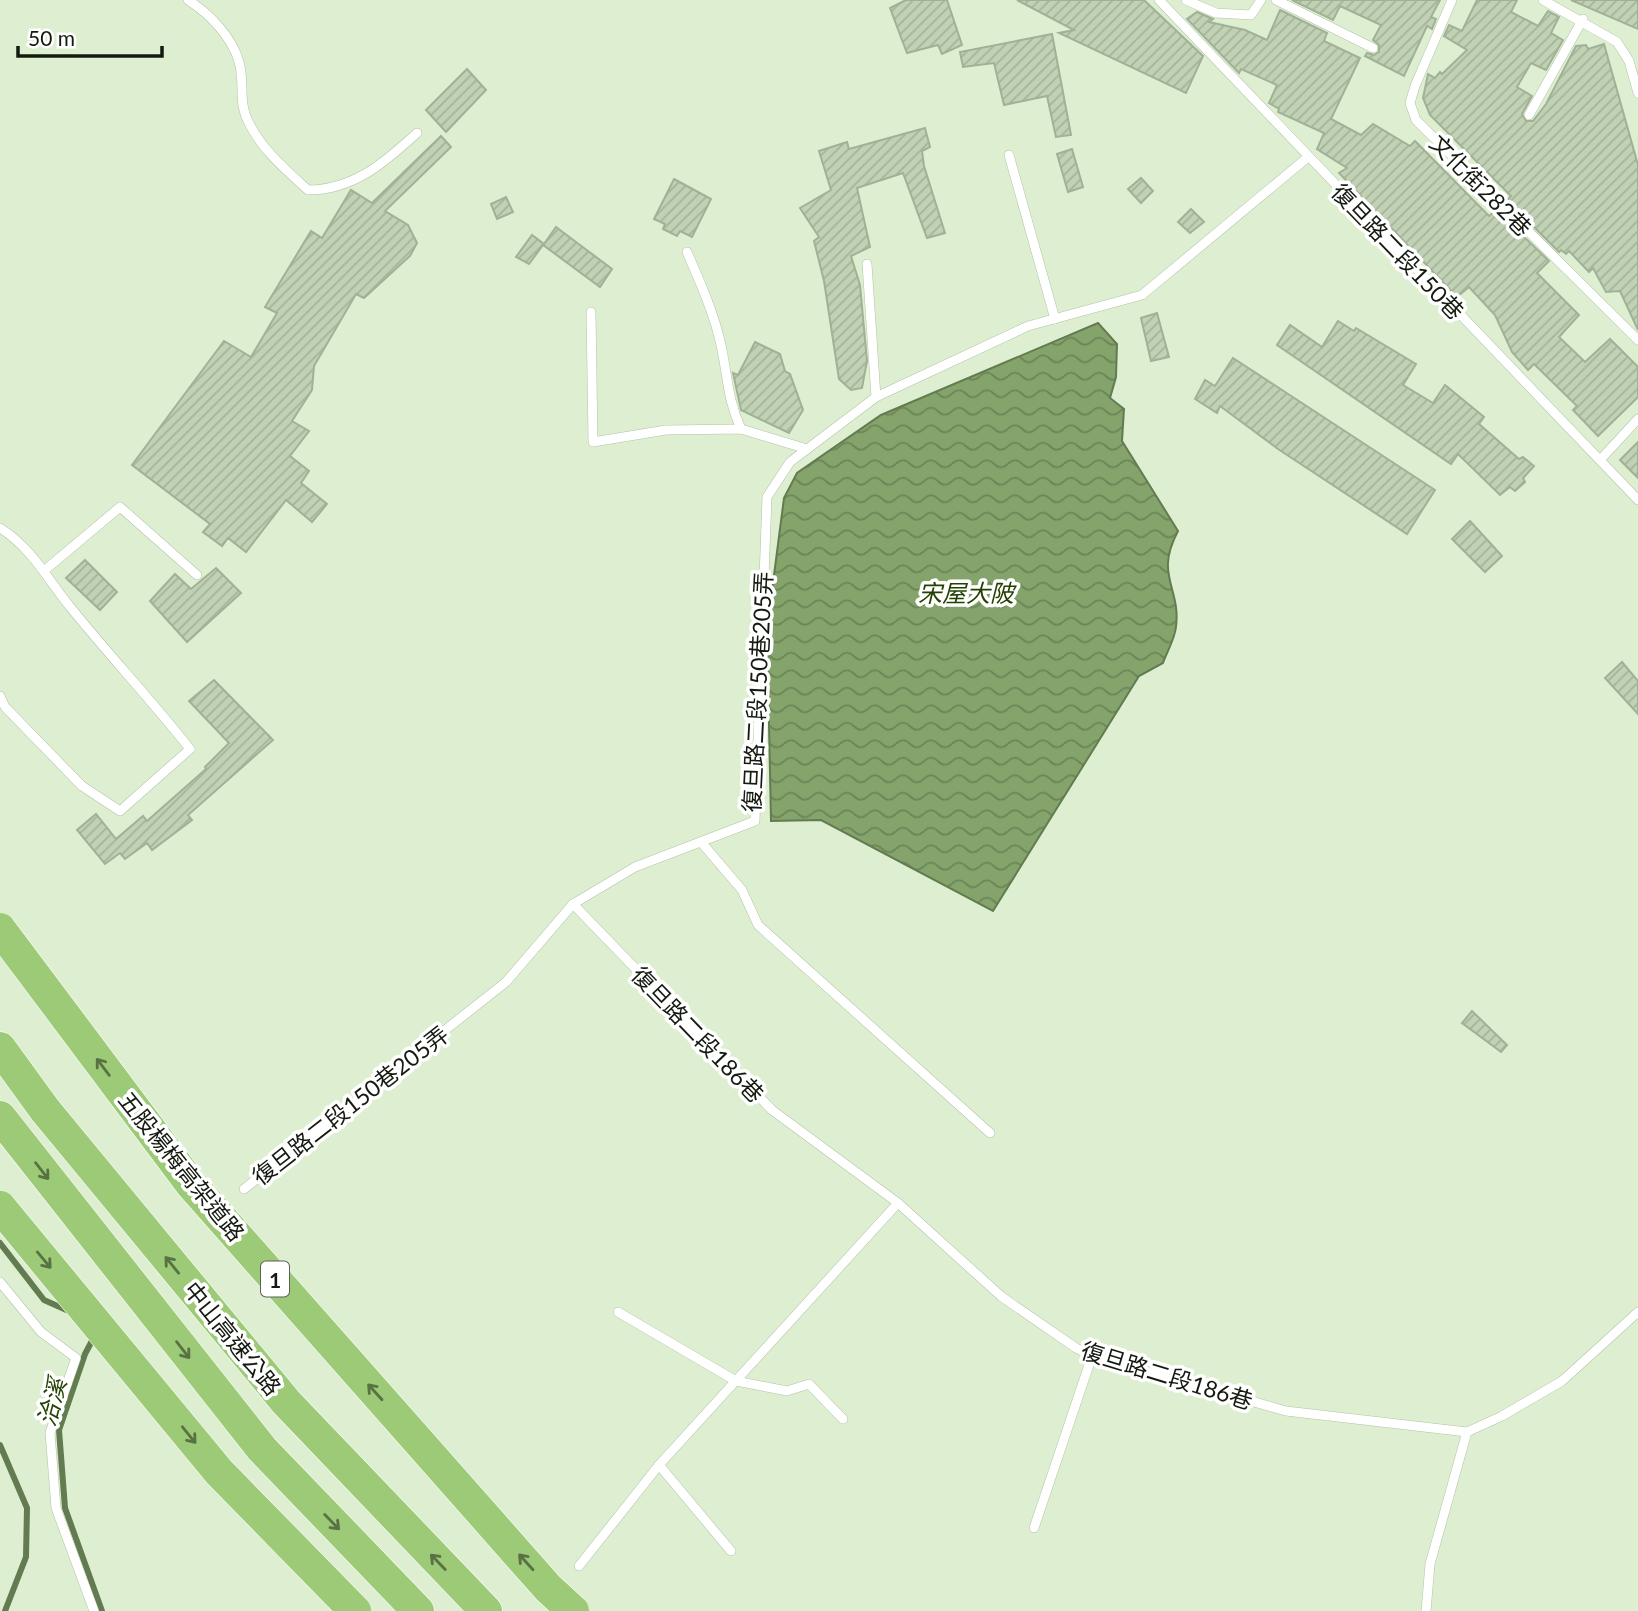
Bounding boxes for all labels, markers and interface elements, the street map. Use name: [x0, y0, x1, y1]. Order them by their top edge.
scale bar: [18, 14, 161, 58]
text: 50 m: [28, 25, 75, 50]
street label: 文化街282巷: [1424, 128, 1538, 242]
street label: 復旦路二段150巷: [1326, 177, 1470, 325]
street label: 復旦路二段150巷205弄: [737, 571, 777, 813]
water label: 宋屋大陂: [918, 578, 1017, 607]
street label: 復旦路二段186巷: [626, 960, 770, 1108]
street label: 復旦路二段150巷205弄: [246, 1020, 454, 1190]
one-way arrow: [96, 1058, 111, 1077]
street label: 五股楊梅高架道路: [113, 1086, 251, 1246]
one-way arrow: [35, 1161, 50, 1180]
one-way arrow: [36, 1250, 52, 1268]
one-way arrow: [165, 1256, 180, 1274]
road number: 1: [261, 1262, 289, 1296]
street label: 中山高速公路: [179, 1276, 287, 1400]
street label: 復旦路二段186巷: [1078, 1336, 1256, 1414]
one-way arrow: [176, 1340, 191, 1358]
water label: 洽溪: [31, 1372, 72, 1429]
one-way arrow: [367, 1383, 383, 1401]
one-way arrow: [181, 1426, 196, 1444]
one-way arrow: [323, 1513, 340, 1530]
one-way arrow: [430, 1554, 447, 1571]
one-way arrow: [517, 1554, 534, 1571]

